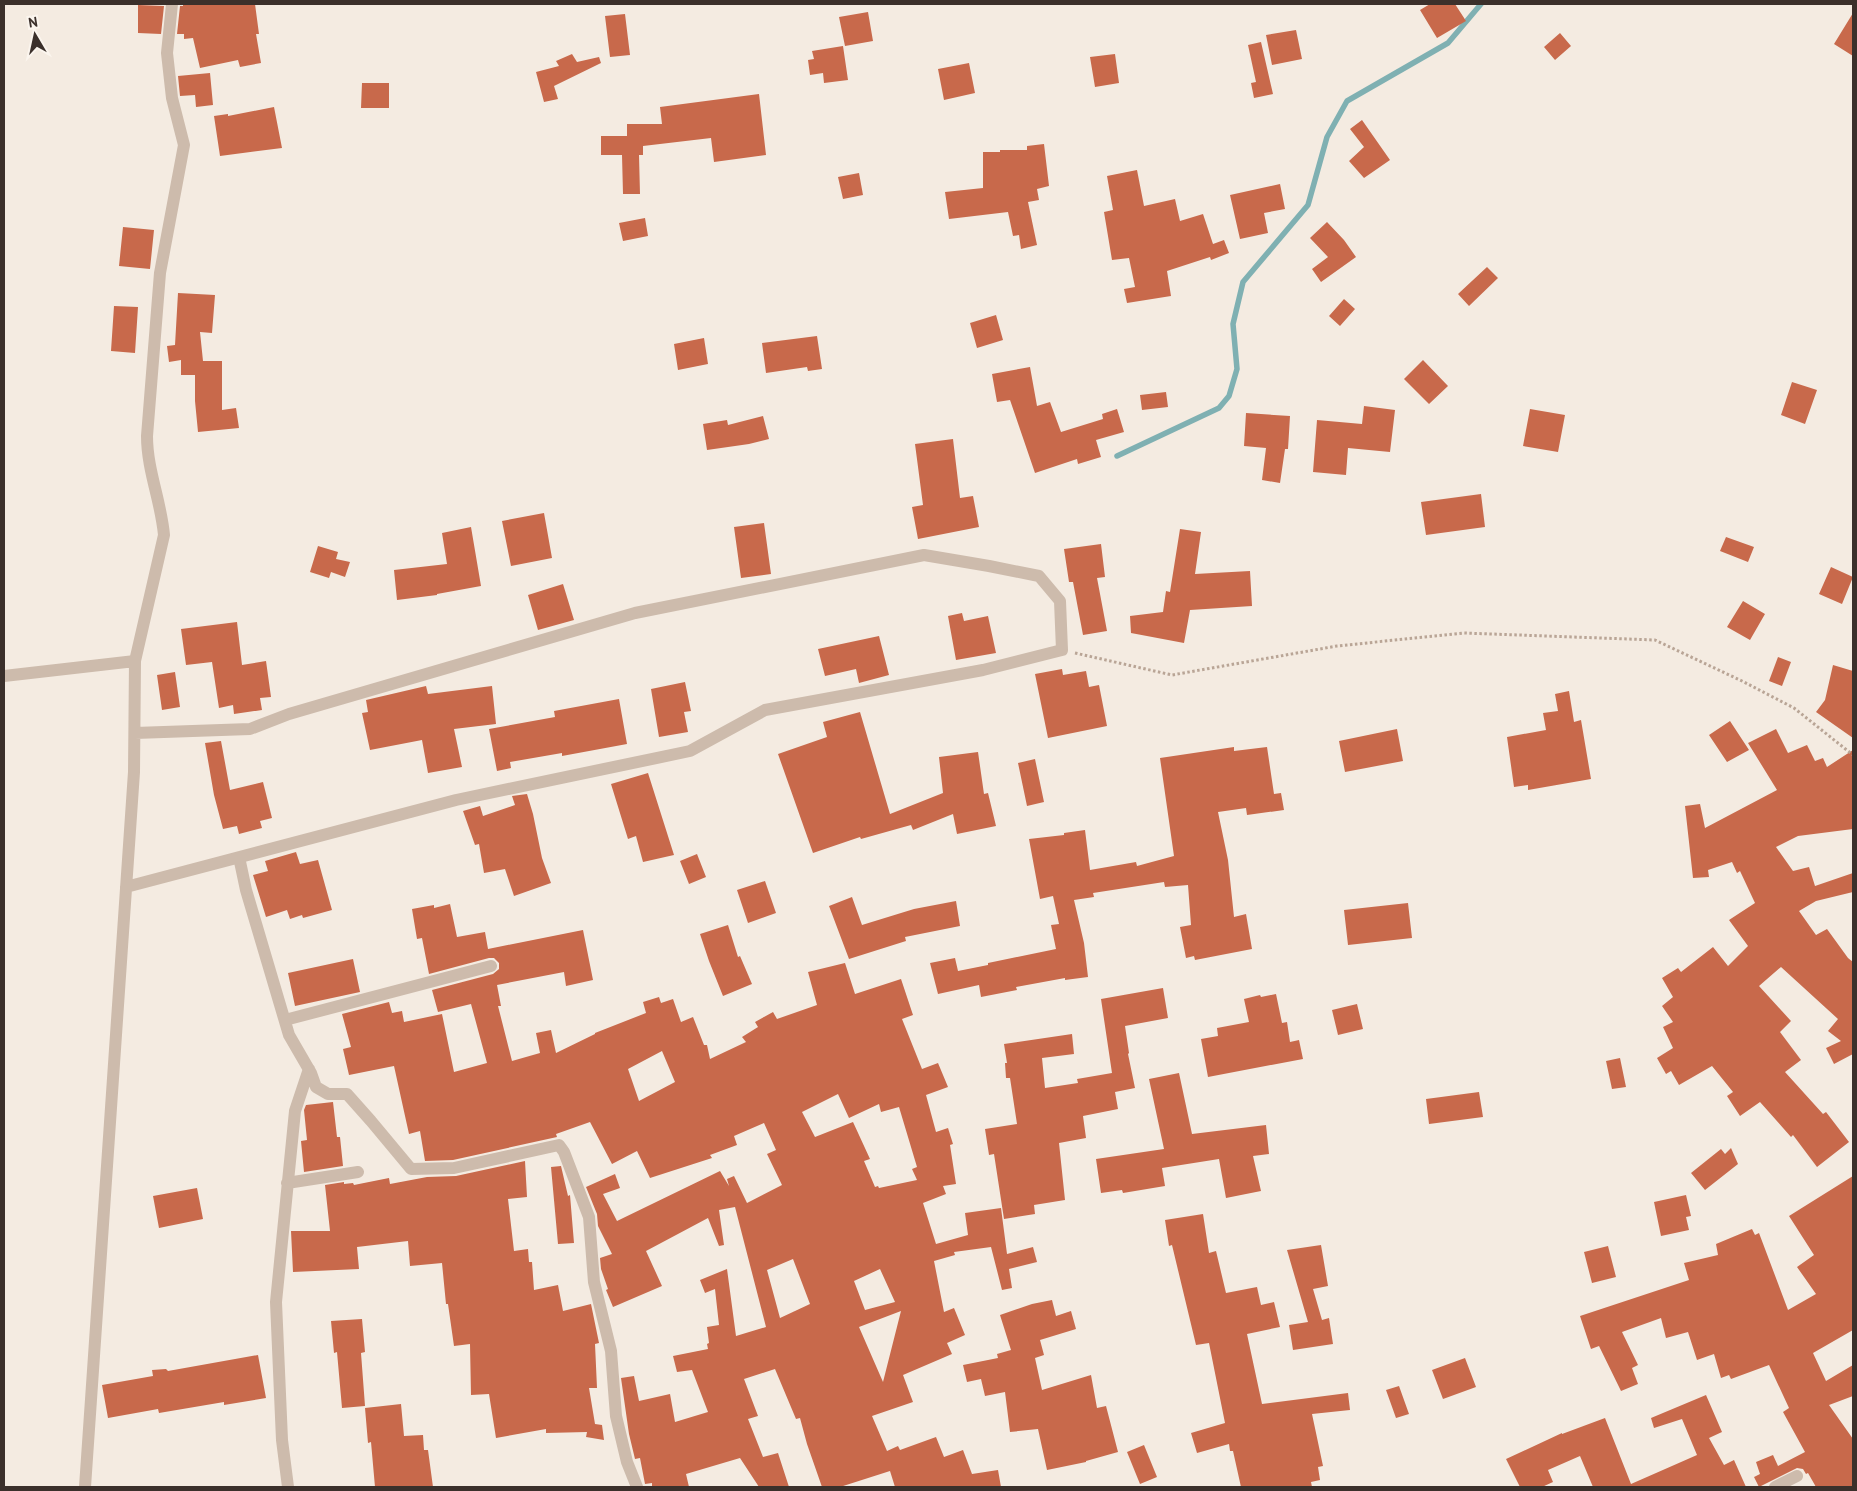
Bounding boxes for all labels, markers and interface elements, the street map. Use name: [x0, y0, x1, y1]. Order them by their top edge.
north arrow: [10, 10, 60, 60]
text: N: [27, 13, 39, 32]

